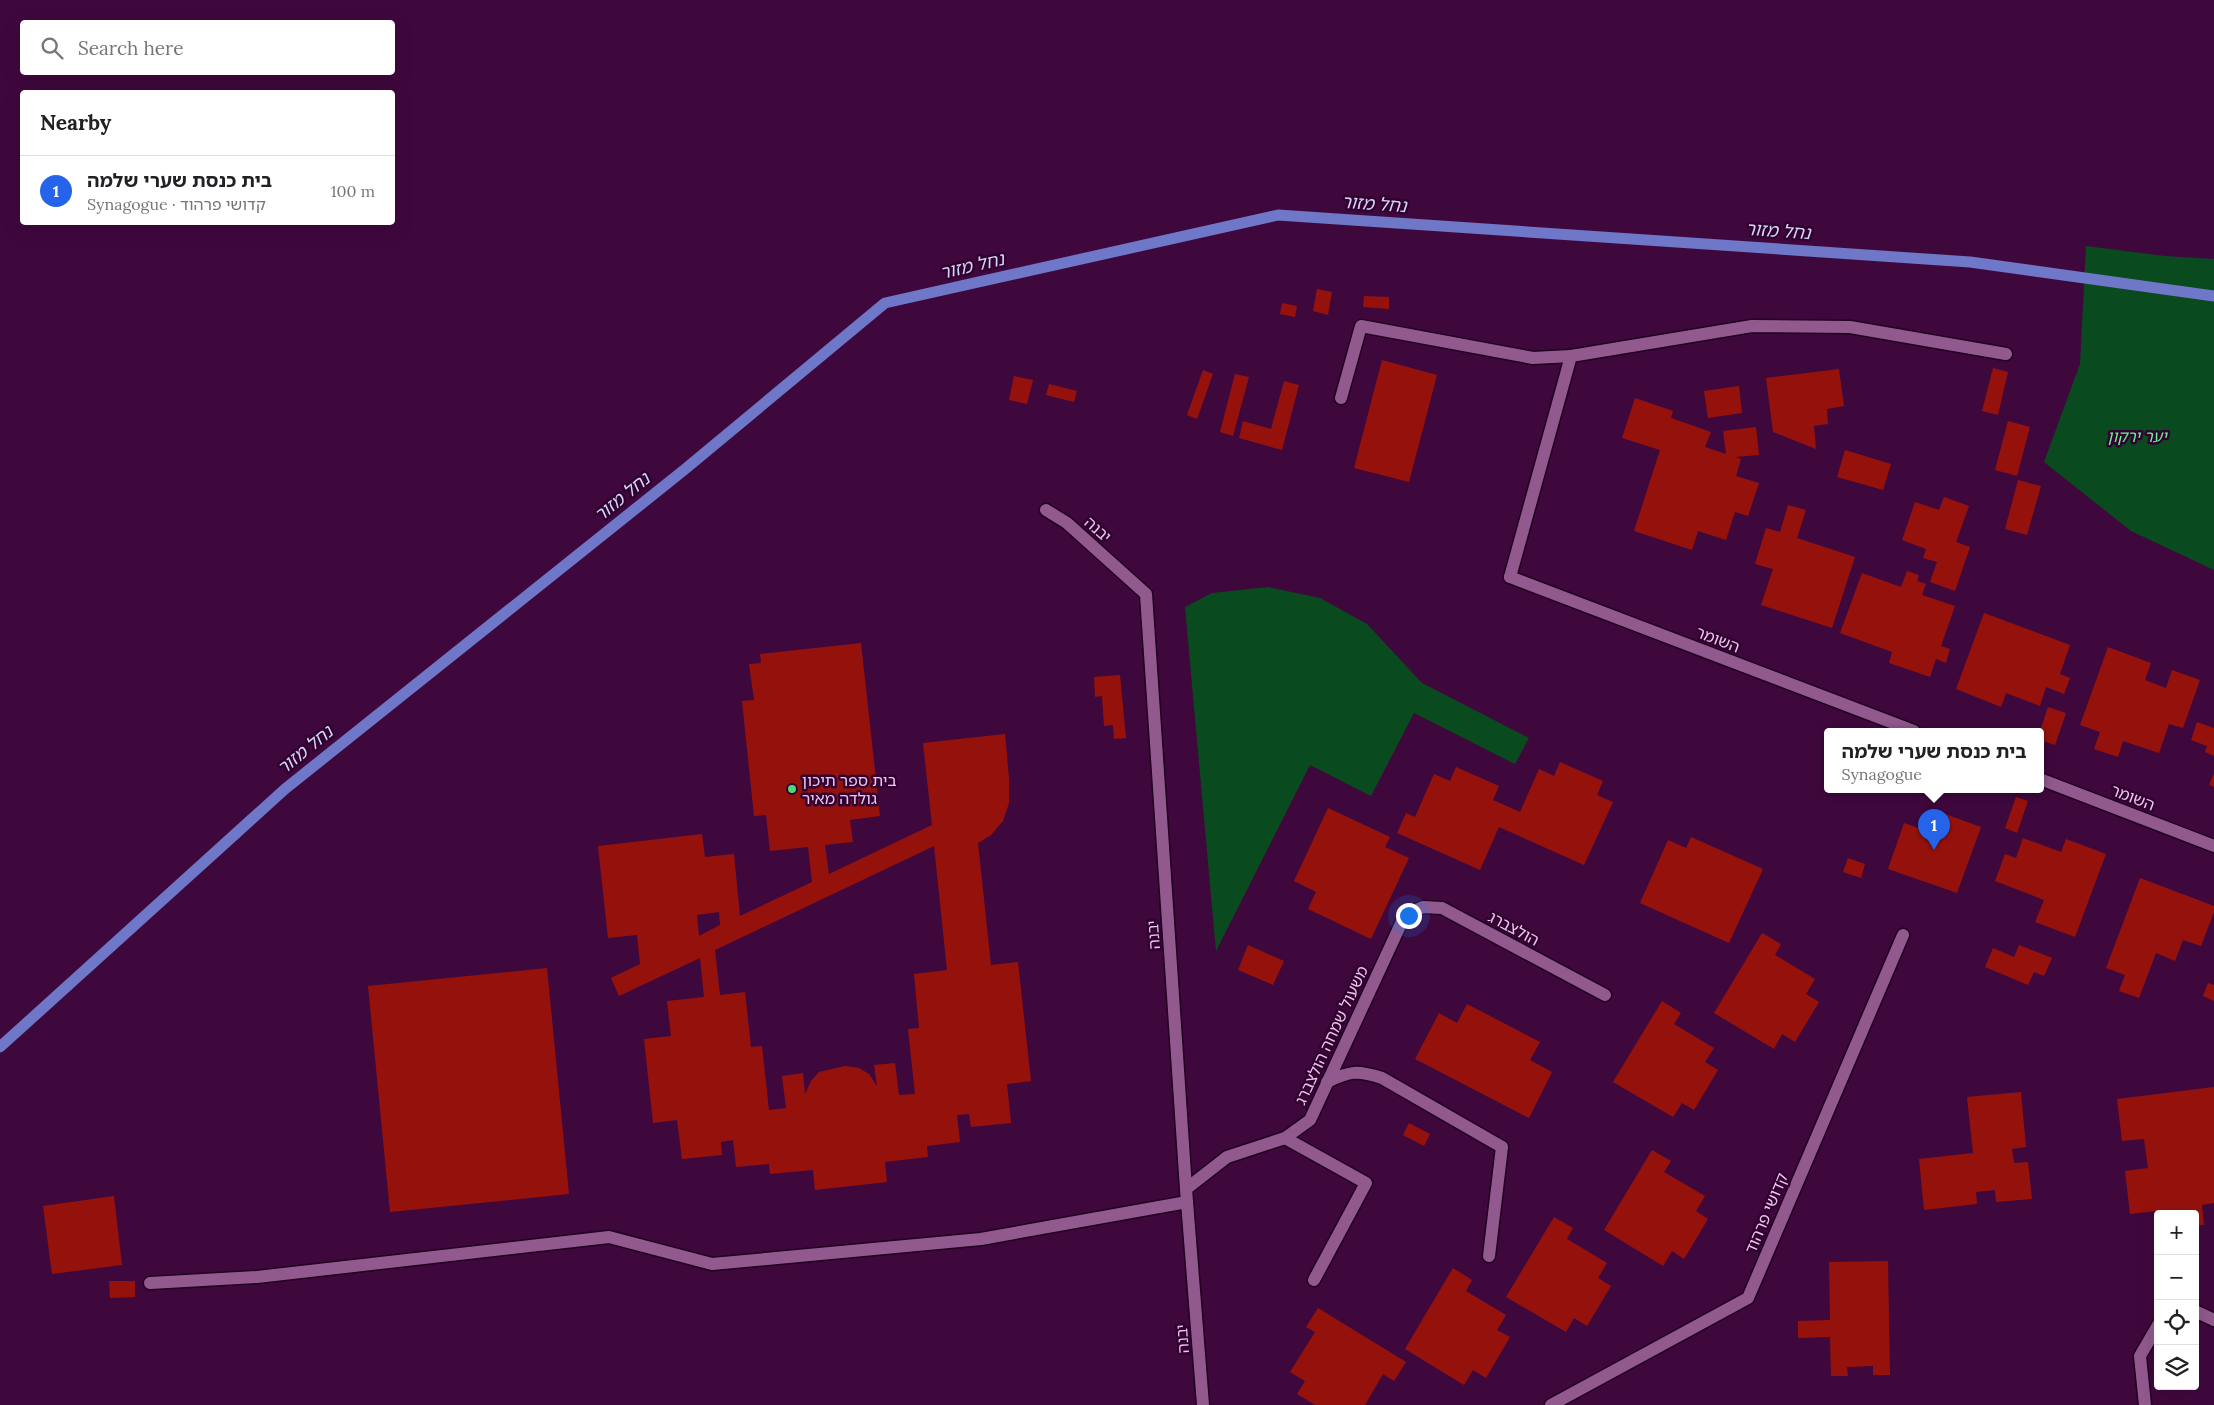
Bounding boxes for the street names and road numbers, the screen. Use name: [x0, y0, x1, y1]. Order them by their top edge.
street label: יבנה: [1081, 512, 1115, 546]
street label: השומר: [1693, 622, 1743, 656]
street label: השומר: [2108, 780, 2158, 814]
street label: הולצברג: [1485, 906, 1543, 950]
street label: יבנה: [1142, 920, 1164, 950]
street label: משעול שמחה הולצברג: [1290, 962, 1372, 1108]
street label: קדושי פרהוד: [1740, 1170, 1792, 1256]
street label: יבנה: [1171, 1324, 1193, 1354]

